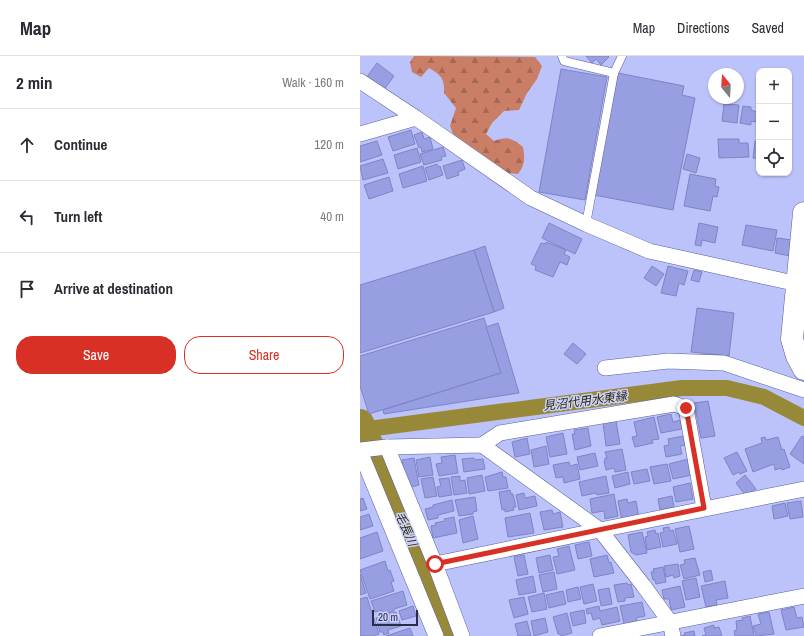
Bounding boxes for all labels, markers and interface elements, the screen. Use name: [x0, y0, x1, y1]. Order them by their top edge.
text: Map: [20, 15, 51, 41]
text: Map: [633, 19, 655, 37]
text: Directions: [677, 19, 729, 37]
text: Saved: [751, 19, 784, 37]
north arrow: [708, 68, 744, 104]
map controls: [756, 68, 792, 176]
button: +: [756, 68, 792, 104]
text: 2 min: [16, 71, 52, 94]
text: Walk · 160 m: [282, 74, 344, 91]
button: −: [756, 104, 792, 140]
icon: ahead: [16, 134, 38, 156]
text: Continue: [54, 134, 107, 155]
text: 120 m: [314, 136, 344, 153]
button: locate: [756, 140, 792, 176]
icon: left: [16, 206, 38, 228]
text: Turn left: [54, 206, 102, 227]
text: 40 m: [320, 208, 344, 225]
icon: arrive: [16, 278, 38, 300]
text: Arrive at destination: [54, 278, 173, 299]
button: Save: [16, 336, 176, 374]
button: Share: [184, 336, 344, 374]
water label: 見沼代用水東縁: [542, 388, 630, 414]
route end: [677, 399, 695, 417]
water label: 毛長川: [392, 509, 421, 551]
route start: [426, 555, 444, 573]
scale bar: [372, 608, 418, 627]
text: 20 m: [378, 610, 398, 624]

